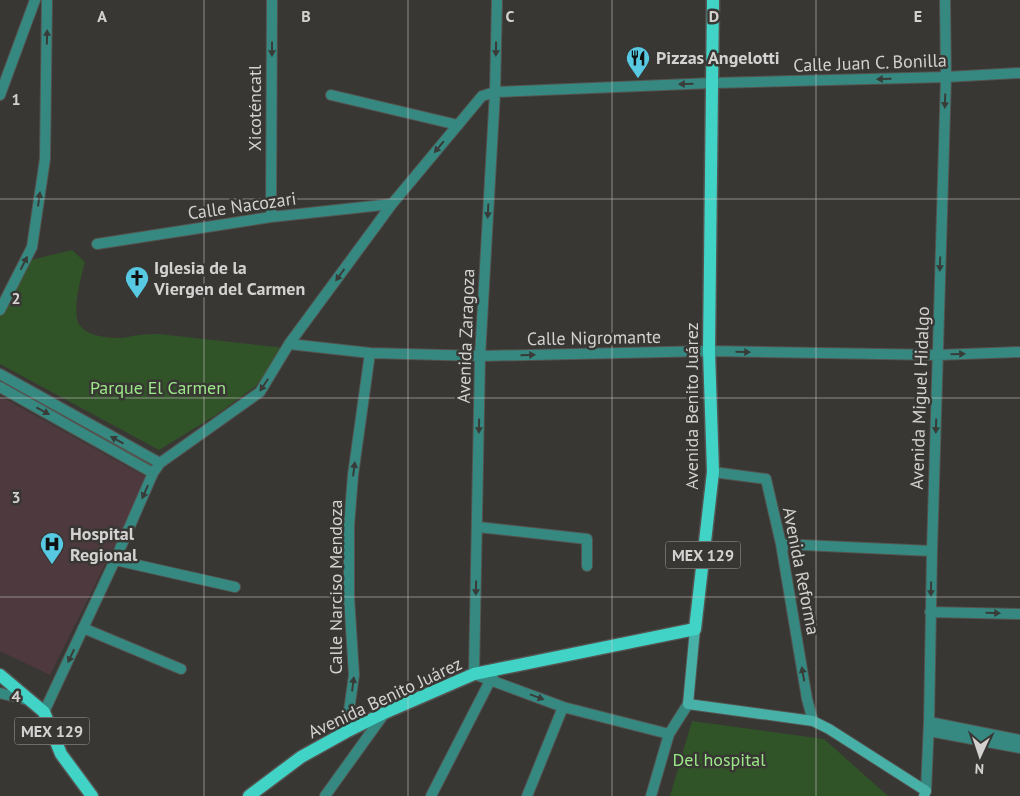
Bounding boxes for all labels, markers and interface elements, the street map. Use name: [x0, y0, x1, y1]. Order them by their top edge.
text: A: [97, 6, 107, 26]
text: B: [301, 6, 311, 26]
text: C: [506, 6, 515, 26]
text: D: [709, 6, 719, 26]
text: E: [914, 6, 922, 26]
one-way arrow: [43, 29, 51, 45]
one-way arrow: [268, 41, 276, 57]
one-way arrow: [492, 41, 500, 57]
restaurant icon: Pizzas Angelotti: [625, 45, 651, 79]
place label: Pizzas Angelotti: [656, 46, 780, 69]
street label: Calle Juan C. Bonilla: [793, 48, 947, 77]
street label: Xicoténcatl: [243, 64, 266, 151]
one-way arrow: [876, 75, 892, 83]
one-way arrow: [678, 80, 694, 88]
text: 1: [11, 89, 21, 109]
one-way arrow: [941, 93, 949, 109]
one-way arrow: [434, 140, 445, 153]
street label: Calle Nacozari: [186, 187, 298, 225]
one-way arrow: [36, 191, 44, 207]
one-way arrow: [483, 203, 491, 219]
one-way arrow: [20, 256, 28, 270]
place label: Iglesia de la Viergen del Carmen: [153, 256, 305, 300]
one-way arrow: [936, 256, 944, 272]
church icon: Iglesia de la Viergen del Carmen: [124, 265, 150, 299]
one-way arrow: [335, 268, 345, 282]
street label: Avenida Zaragoza: [452, 268, 479, 404]
text: 2: [11, 288, 21, 308]
street label: Avenida Miguel Hidalgo: [905, 306, 934, 490]
street label: Avenida Benito Juárez: [680, 322, 703, 490]
street label: Calle Nigromante: [527, 325, 661, 350]
one-way arrow: [736, 348, 752, 356]
one-way arrow: [951, 350, 967, 358]
one-way arrow: [521, 351, 537, 359]
park label: Parque El Carmen: [90, 376, 226, 399]
one-way arrow: [259, 379, 268, 392]
one-way arrow: [36, 407, 49, 416]
one-way arrow: [475, 418, 483, 434]
one-way arrow: [931, 418, 939, 434]
one-way arrow: [111, 435, 124, 444]
one-way arrow: [350, 461, 358, 477]
one-way arrow: [140, 485, 148, 499]
text: 3: [11, 487, 21, 507]
street label: Calle Narciso Mendoza: [324, 500, 347, 674]
street label: Avenida Reforma: [778, 505, 825, 637]
place label: Hospital Regional: [70, 522, 138, 566]
hospital icon: Hospital Regional: [39, 531, 65, 565]
road number: MEX 129: [666, 542, 740, 568]
one-way arrow: [472, 581, 480, 597]
one-way arrow: [927, 581, 935, 597]
one-way arrow: [985, 610, 1001, 618]
one-way arrow: [66, 649, 74, 663]
street label: Avenida Benito Juárez: [304, 652, 465, 743]
one-way arrow: [798, 665, 806, 681]
one-way arrow: [349, 675, 357, 691]
text: 4: [11, 686, 21, 706]
one-way arrow: [530, 693, 545, 701]
road number: MEX 129: [15, 718, 90, 744]
north arrow: [955, 731, 1005, 781]
park label: Del hospital: [673, 748, 766, 771]
text: N: [974, 760, 984, 778]

